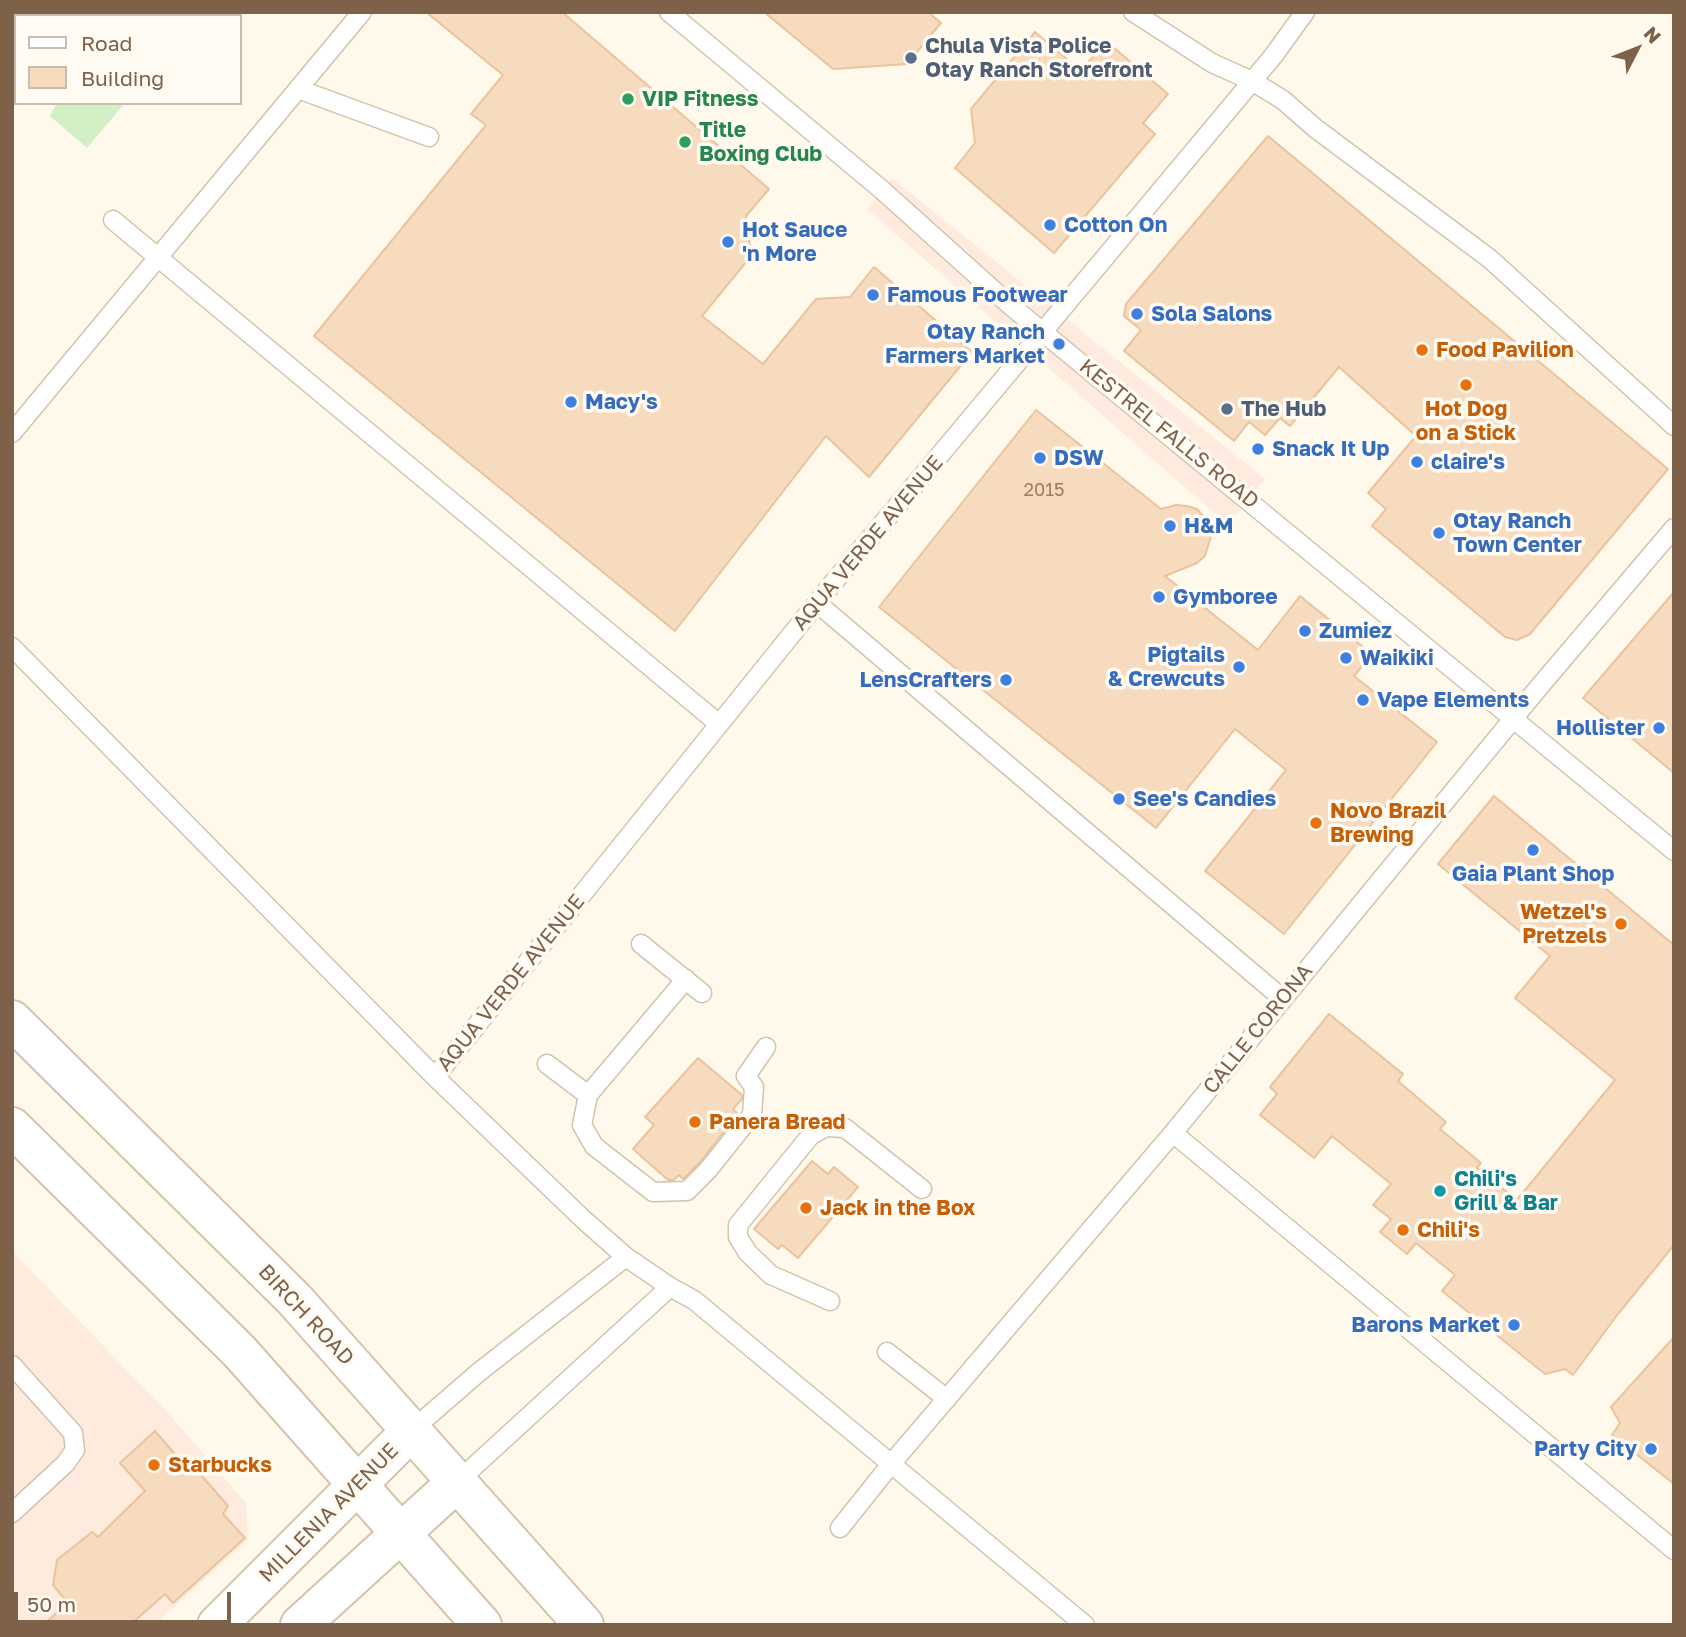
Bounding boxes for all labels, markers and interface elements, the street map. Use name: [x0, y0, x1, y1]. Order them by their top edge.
legend: [14, 14, 242, 105]
north arrow: [1602, 14, 1672, 84]
text: N: [1640, 22, 1666, 48]
text: Road: [81, 30, 132, 56]
place label: Chula Vista Police Otay Ranch Storefront: [925, 33, 1153, 83]
marker: Chula Vista Police Otay Ranch Storefront: [903, 50, 919, 66]
text: Building: [81, 65, 164, 91]
place label: VIP Fitness: [642, 86, 759, 112]
marker: VIP Fitness: [620, 91, 636, 107]
place label: Title Boxing Club: [699, 117, 822, 167]
marker: Title Boxing Club: [677, 134, 693, 150]
place label: Cotton On: [1064, 212, 1167, 238]
place label: Hot Sauce 'n More: [742, 217, 847, 267]
marker: Cotton On: [1042, 217, 1058, 233]
marker: Hot Sauce 'n More: [720, 234, 736, 250]
place label: Famous Footwear: [887, 282, 1068, 308]
marker: Famous Footwear: [865, 287, 881, 303]
place label: Sola Salons: [1151, 301, 1272, 327]
marker: Sola Salons: [1129, 306, 1145, 322]
place label: Otay Ranch Farmers Market: [885, 319, 1045, 369]
marker: Otay Ranch Farmers Market: [1051, 336, 1067, 352]
place label: Food Pavilion: [1436, 337, 1574, 363]
marker: Food Pavilion: [1414, 342, 1430, 358]
street label: KESTREL FALLS ROAD: [1074, 354, 1264, 514]
marker: Hot Dog on a Stick: [1458, 377, 1474, 393]
place label: Macy's: [585, 389, 658, 415]
marker: Macy's: [563, 394, 579, 410]
place label: The Hub: [1241, 396, 1326, 422]
place label: Hot Dog on a Stick: [1416, 396, 1516, 446]
marker: The Hub: [1219, 401, 1235, 417]
place label: Snack It Up: [1272, 436, 1389, 462]
marker: Snack It Up: [1250, 441, 1266, 457]
place label: DSW: [1054, 445, 1104, 471]
place label: claire's: [1431, 449, 1505, 475]
marker: DSW: [1032, 450, 1048, 466]
street label: AQUA VERDE AVENUE: [788, 451, 948, 635]
marker: claire's: [1409, 454, 1425, 470]
house number: 2015: [1024, 479, 1064, 501]
place label: Otay Ranch Town Center: [1453, 508, 1582, 558]
place label: H&M: [1184, 513, 1234, 539]
marker: H&M: [1162, 518, 1178, 534]
marker: Otay Ranch Town Center: [1431, 525, 1447, 541]
place label: Gymboree: [1173, 584, 1278, 610]
marker: Gymboree: [1151, 589, 1167, 605]
place label: Zumiez: [1319, 618, 1392, 644]
marker: Zumiez: [1297, 623, 1313, 639]
place label: Pigtails & Crewcuts: [1108, 642, 1225, 692]
place label: Waikiki: [1360, 645, 1434, 671]
marker: Waikiki: [1338, 650, 1354, 666]
marker: Pigtails & Crewcuts: [1231, 659, 1247, 675]
place label: LensCrafters: [859, 667, 992, 693]
marker: LensCrafters: [998, 672, 1014, 688]
place label: Vape Elements: [1377, 687, 1529, 713]
marker: Vape Elements: [1355, 692, 1371, 708]
place label: Hollister: [1556, 715, 1645, 741]
marker: Hollister: [1651, 720, 1667, 736]
place label: See's Candies: [1133, 786, 1276, 812]
marker: See's Candies: [1111, 791, 1127, 807]
place label: Novo Brazil Brewing: [1330, 798, 1447, 848]
marker: Novo Brazil Brewing: [1308, 815, 1324, 831]
marker: Gaia Plant Shop: [1525, 842, 1541, 858]
place label: Gaia Plant Shop: [1452, 861, 1614, 887]
street label: AQUA VERDE AVENUE: [432, 889, 590, 1077]
place label: Wetzel's Pretzels: [1520, 899, 1607, 949]
marker: Wetzel's Pretzels: [1613, 916, 1629, 932]
street label: CALLE CORONA: [1198, 959, 1318, 1099]
place label: Panera Bread: [709, 1109, 846, 1135]
marker: Panera Bread: [687, 1114, 703, 1130]
place label: Chili's Grill & Bar: [1454, 1166, 1558, 1216]
marker: Chili's Grill & Bar: [1432, 1183, 1448, 1199]
place label: Jack in the Box: [820, 1195, 975, 1221]
marker: Jack in the Box: [798, 1200, 814, 1216]
place label: Chili's: [1417, 1217, 1480, 1243]
marker: Chili's: [1395, 1222, 1411, 1238]
street label: BIRCH ROAD: [253, 1259, 359, 1371]
place label: Barons Market: [1351, 1312, 1500, 1338]
marker: Barons Market: [1506, 1317, 1522, 1333]
place label: Party City: [1534, 1436, 1637, 1462]
street label: MILLENIA AVENUE: [254, 1438, 404, 1588]
marker: Party City: [1643, 1441, 1659, 1457]
place label: Starbucks: [168, 1452, 272, 1478]
marker: Starbucks: [146, 1457, 162, 1473]
scale bar: [18, 1578, 234, 1622]
text: 50 m: [27, 1591, 76, 1617]

